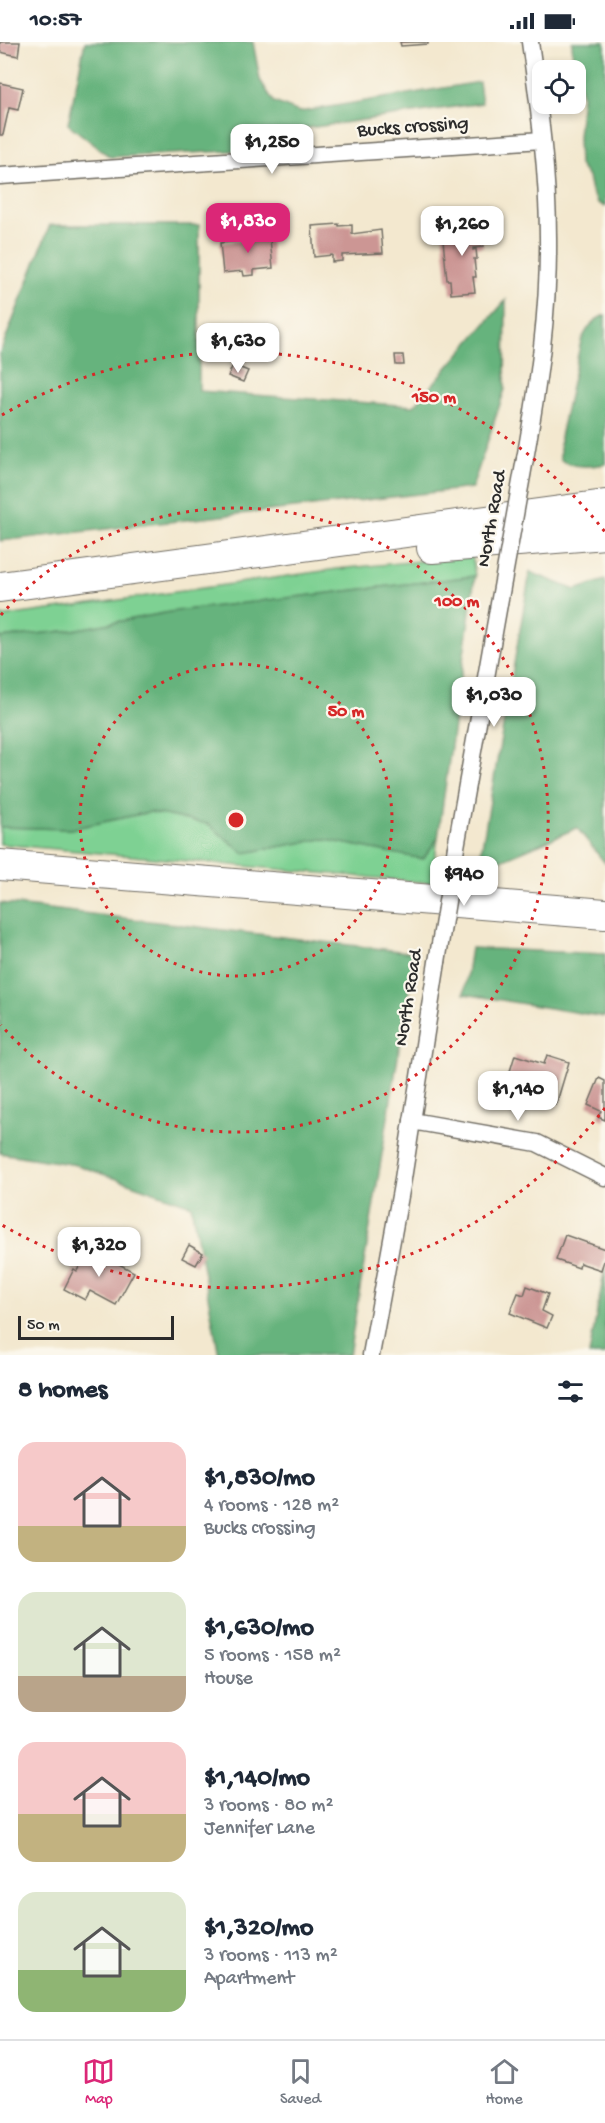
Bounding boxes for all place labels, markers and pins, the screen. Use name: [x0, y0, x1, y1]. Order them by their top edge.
pin: $1,250: [223, 124, 321, 175]
pin: $1,830: [199, 203, 297, 254]
pin: $1,260: [413, 206, 511, 257]
pin: $1,630: [189, 323, 287, 374]
pin: $1,030: [445, 677, 543, 728]
centre of rings: [226, 810, 246, 830]
pin: $940: [428, 856, 500, 907]
pin: $1,140: [469, 1071, 567, 1122]
pin: $1,320: [50, 1227, 148, 1278]

